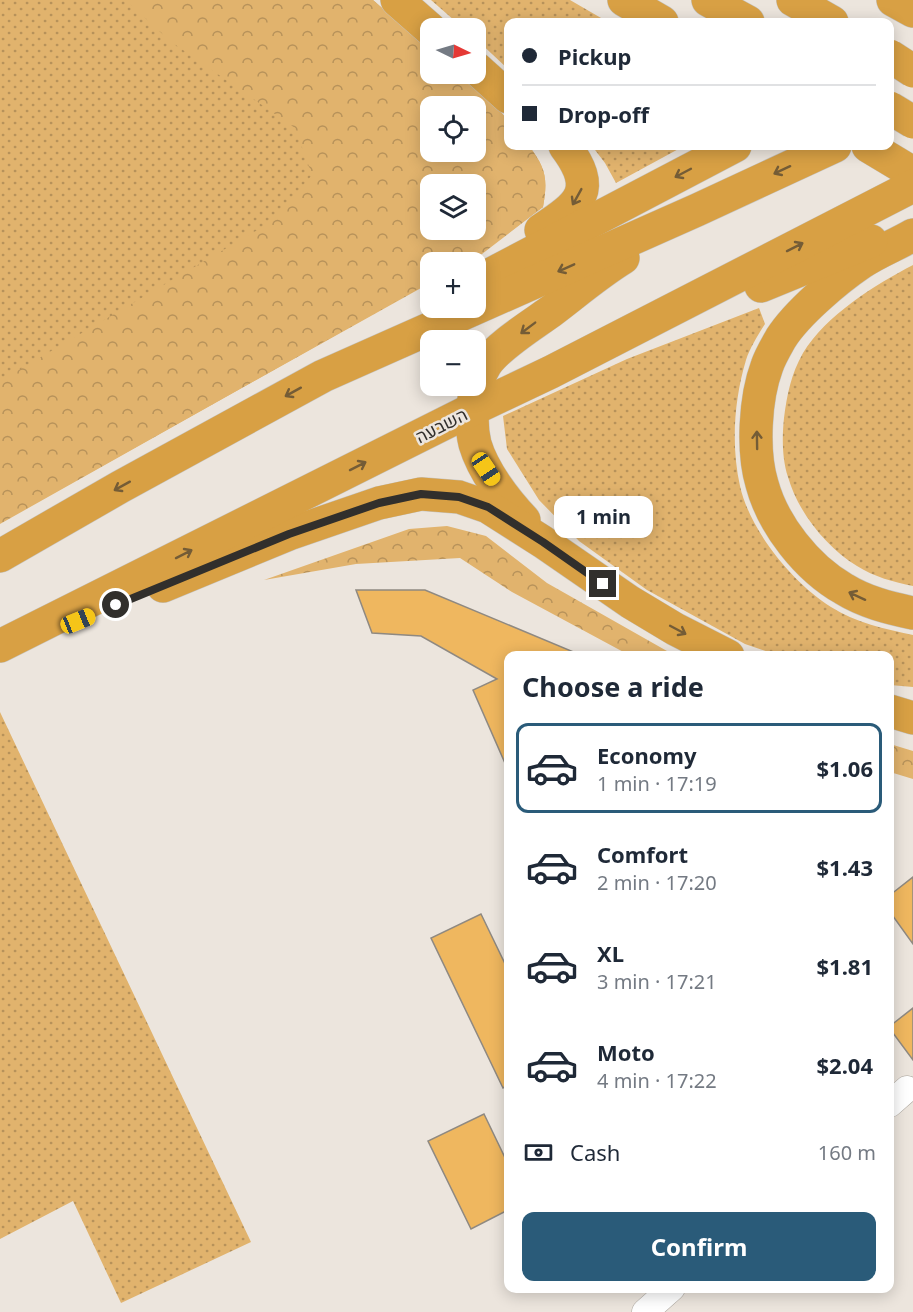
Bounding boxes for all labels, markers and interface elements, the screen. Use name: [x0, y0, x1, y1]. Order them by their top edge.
north arrow: [420, 18, 486, 84]
map controls: [420, 18, 486, 396]
text: Pickup: [558, 41, 631, 71]
button: locate: [420, 96, 486, 162]
text: Drop-off: [558, 99, 649, 129]
one-way arrow: [774, 165, 792, 177]
one-way arrow: [675, 167, 693, 179]
button: layers: [420, 174, 486, 240]
one-way arrow: [571, 188, 583, 206]
one-way arrow: [786, 240, 804, 252]
button: +: [420, 252, 486, 318]
one-way arrow: [558, 263, 576, 274]
one-way arrow: [521, 322, 537, 334]
button: −: [420, 330, 486, 396]
one-way arrow: [285, 386, 302, 398]
street label: השבעה: [411, 402, 471, 448]
one-way arrow: [751, 431, 763, 451]
car: [468, 449, 504, 489]
one-way arrow: [349, 460, 366, 472]
one-way arrow: [114, 480, 131, 492]
callout: 1 min: [554, 497, 652, 539]
text: 1 min: [576, 503, 631, 530]
one-way arrow: [174, 547, 192, 559]
route end: [589, 570, 616, 597]
one-way arrow: [849, 589, 867, 601]
route start: [102, 591, 129, 618]
car: [58, 606, 98, 636]
one-way arrow: [669, 624, 686, 636]
text: Choose a ride: [522, 668, 704, 705]
text: Economy: [597, 740, 696, 770]
icon: car: [525, 741, 579, 795]
text: $1.06: [816, 753, 873, 783]
text: 1 min · 17:19: [597, 770, 717, 797]
text: Comfort: [597, 839, 688, 869]
icon: car: [525, 840, 579, 894]
text: $1.43: [816, 852, 873, 882]
text: 2 min · 17:20: [597, 869, 717, 896]
text: XL: [597, 938, 624, 968]
icon: car: [525, 939, 579, 993]
text: $1.81: [816, 951, 873, 981]
text: 3 min · 17:21: [597, 968, 717, 995]
text: Moto: [597, 1037, 655, 1067]
icon: car: [525, 1038, 579, 1092]
text: $2.04: [816, 1050, 873, 1080]
text: 4 min · 17:22: [597, 1067, 717, 1094]
icon: cash: [522, 1136, 555, 1169]
text: Cash: [570, 1137, 620, 1167]
text: 160 m: [818, 1139, 876, 1166]
button: Confirm: [522, 1212, 876, 1281]

